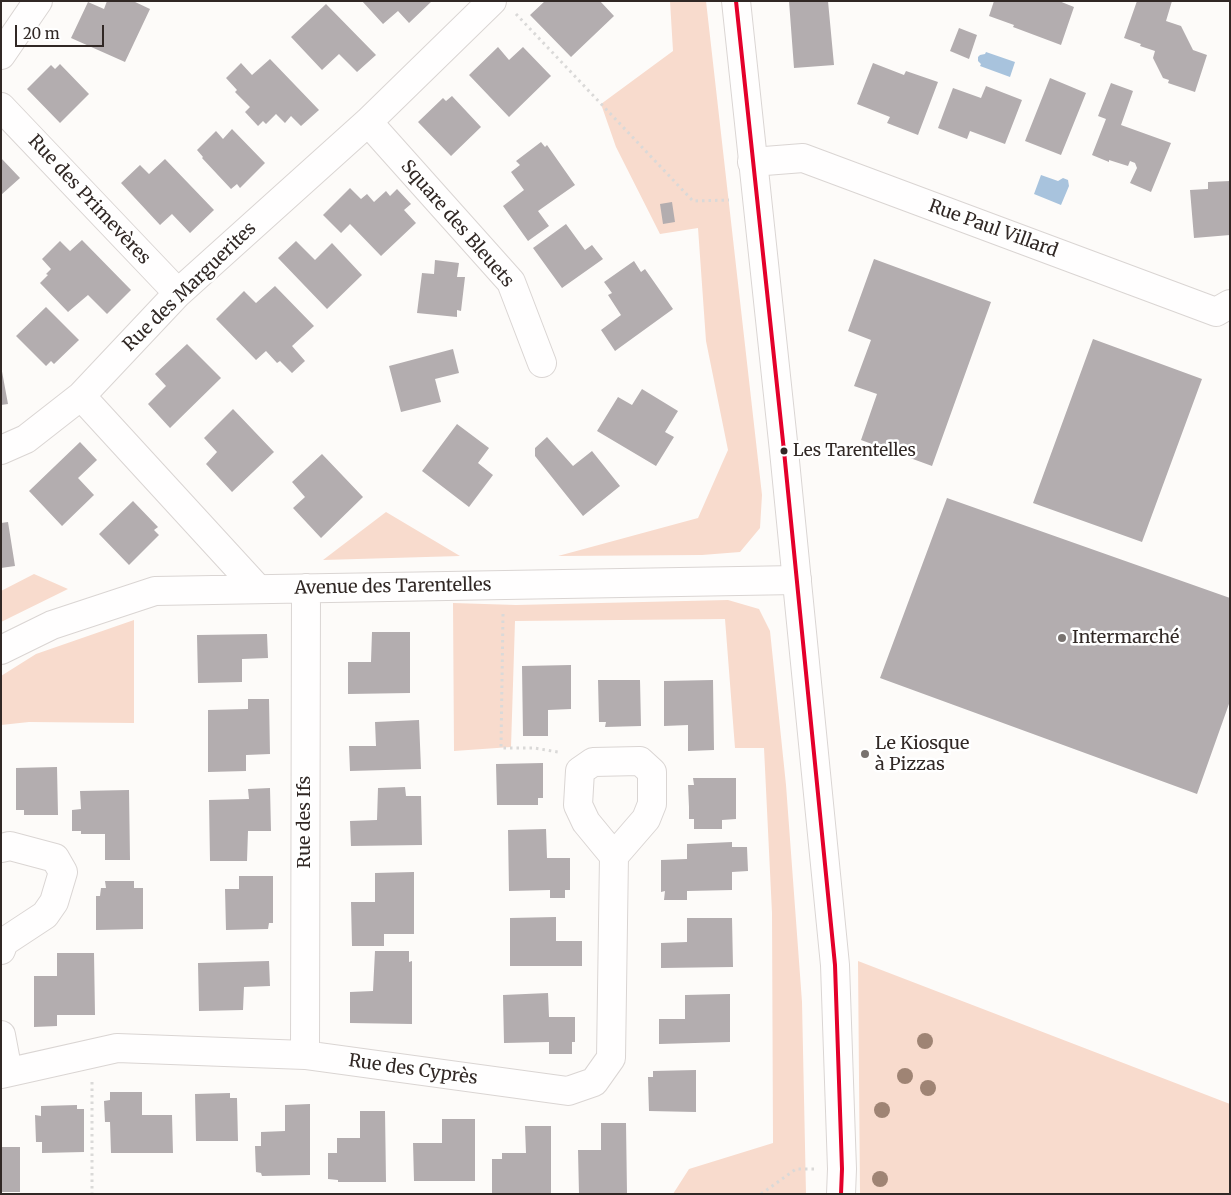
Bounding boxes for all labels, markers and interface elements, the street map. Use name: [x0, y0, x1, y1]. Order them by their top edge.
scale bar: [18, 15, 106, 47]
text: 20 m: [23, 24, 60, 43]
street label: Rue des Primevères: [23, 131, 155, 269]
street label: Square des Bleuets: [396, 156, 518, 292]
street label: Rue Paul Villard: [925, 196, 1061, 262]
street label: Rue des Marguerites: [119, 218, 261, 356]
place label: Les Tarentelles: [793, 441, 916, 461]
marker: Les Tarentelles: [779, 446, 789, 456]
street label: Avenue des Tarentelles: [294, 574, 492, 600]
place label: Intermarché: [1072, 627, 1179, 649]
marker: Intermarché: [1056, 632, 1068, 644]
place label: Le Kiosque à Pizzas: [875, 733, 969, 776]
marker: Le Kiosque à Pizzas: [859, 748, 871, 760]
street label: Rue des Ifs: [294, 776, 316, 868]
street label: Rue des Cyprès: [347, 1050, 479, 1090]

